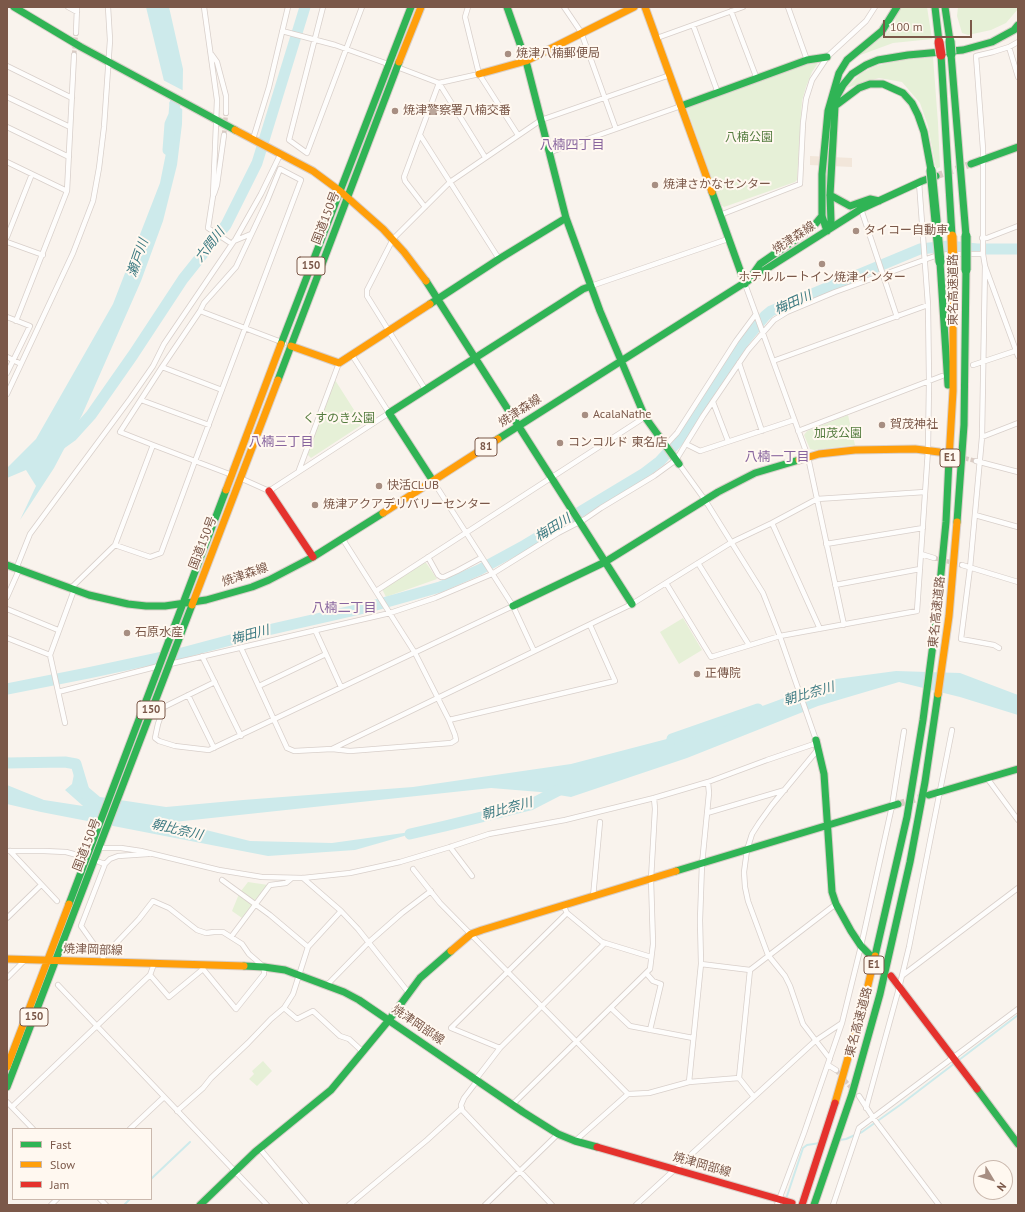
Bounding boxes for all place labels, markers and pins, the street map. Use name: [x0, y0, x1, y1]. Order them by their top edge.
place label: 焼津八楠郵便局: [516, 47, 600, 61]
marker: 焼津八楠郵便局: [503, 49, 513, 59]
place label: 焼津警察署八楠交番: [403, 104, 511, 118]
marker: 焼津警察署八楠交番: [390, 106, 400, 116]
place label: 焼津さかなセンター: [663, 178, 771, 192]
marker: 焼津さかなセンター: [650, 180, 660, 190]
place label: タイコー自動車: [864, 224, 948, 238]
marker: タイコー自動車: [851, 226, 861, 236]
marker: ホテルルートイン焼津インター: [817, 259, 827, 269]
place label: ホテルルートイン焼津インター: [738, 271, 906, 285]
place label: AcalaNathe: [593, 408, 651, 422]
marker: AcalaNathe: [580, 410, 590, 420]
place label: 賀茂神社: [890, 418, 938, 432]
marker: 賀茂神社: [877, 420, 887, 430]
place label: コンコルド 東名店: [568, 436, 667, 450]
marker: コンコルド 東名店: [555, 438, 565, 448]
place label: 快活CLUB: [387, 479, 439, 493]
marker: 快活CLUB: [374, 481, 384, 491]
place label: 焼津アクアデリバリーセンター: [323, 498, 491, 512]
marker: 焼津アクアデリバリーセンター: [310, 500, 320, 510]
place label: 石原水産: [135, 626, 183, 640]
marker: 石原水産: [122, 628, 132, 638]
place label: 正傳院: [705, 667, 741, 681]
marker: 正傳院: [692, 669, 702, 679]

